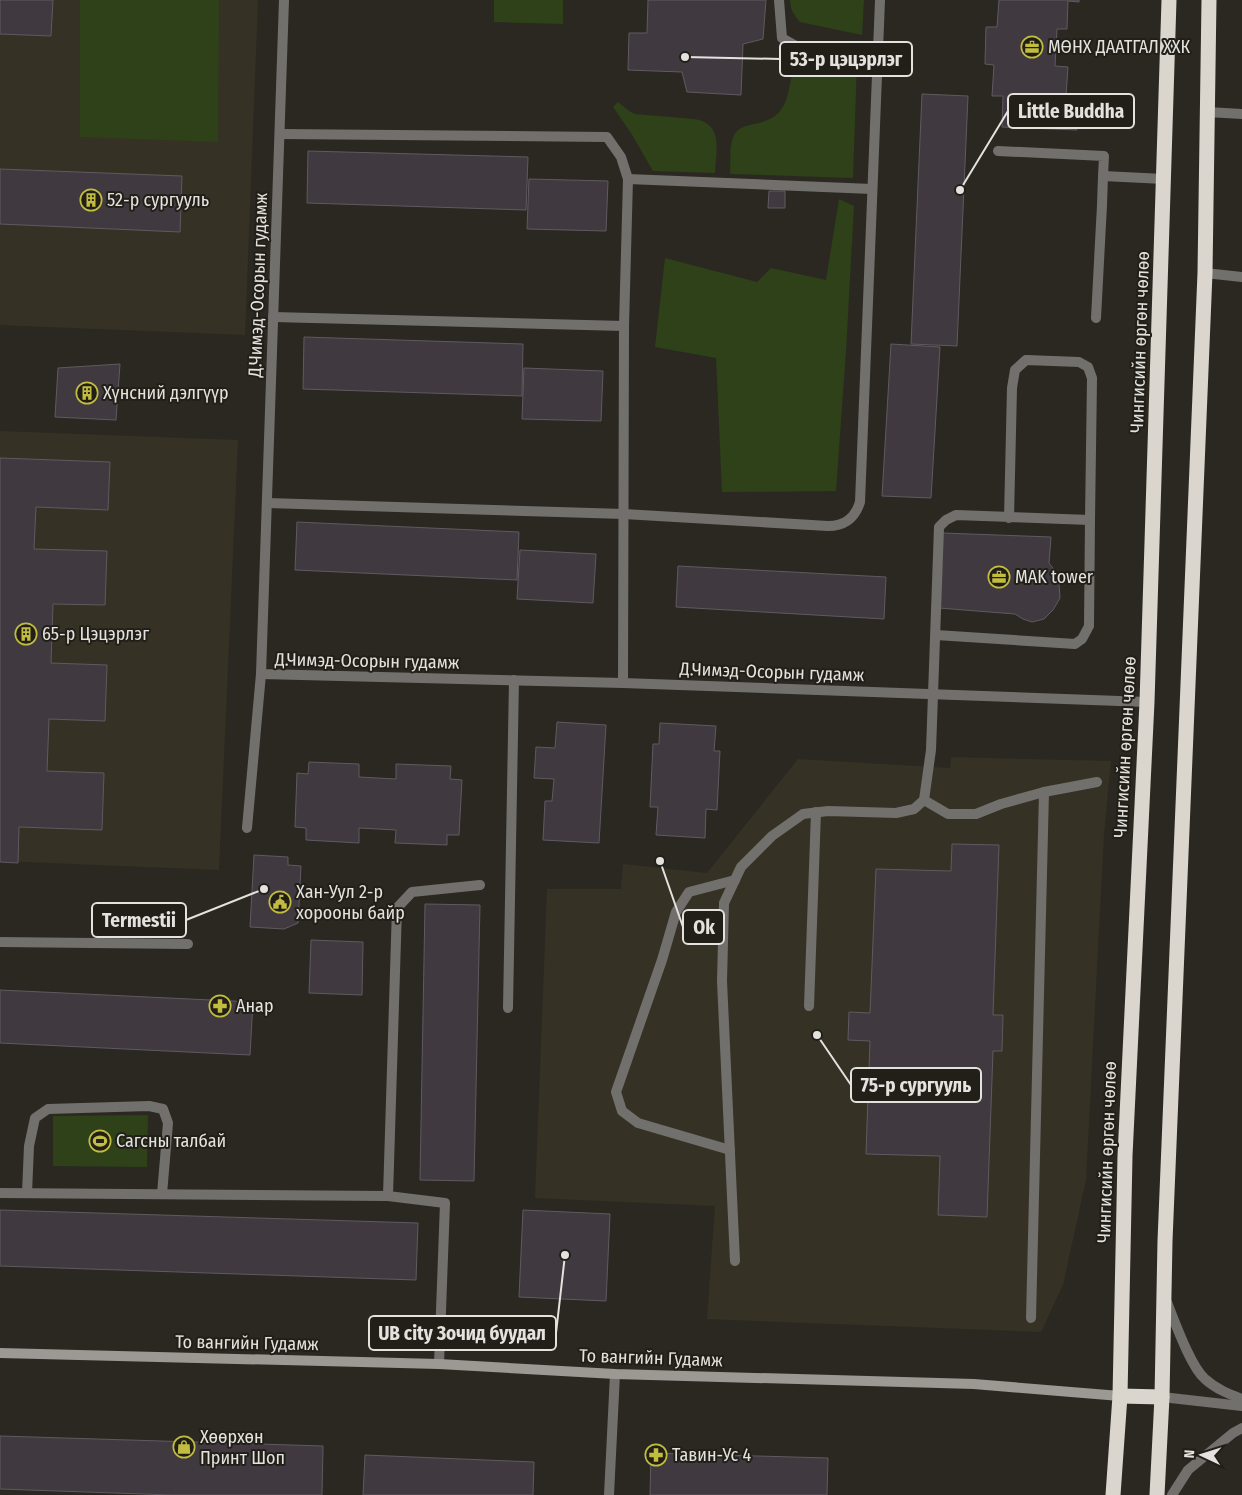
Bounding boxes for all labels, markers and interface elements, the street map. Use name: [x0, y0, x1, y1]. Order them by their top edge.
office icon: МӨНХ ДААТГАЛ ХХК: [1020, 35, 1044, 59]
place label: МӨНХ ДААТГАЛ ХХК: [1048, 36, 1191, 58]
callout: 53-р цэцэрлэг: [780, 42, 912, 76]
text: 53-р цэцэрлэг: [790, 48, 903, 71]
callout: Little Buddha: [1008, 94, 1134, 128]
text: Little Buddha: [1018, 100, 1124, 123]
building icon: 52-р сургууль: [79, 188, 103, 212]
place label: 52-р сургууль: [107, 189, 209, 211]
street label: Д.Чимэд-Осорын гудамж: [244, 192, 272, 379]
street label: Чингисийн өргөн чөлөө: [1126, 251, 1154, 433]
building icon: Хүнсний дэлгүүр: [75, 381, 99, 405]
place label: Хүнсний дэлгүүр: [103, 382, 229, 404]
office icon: MAK tower: [987, 565, 1011, 589]
place label: MAK tower: [1015, 566, 1094, 588]
building icon: 65-р Цэцэрлэг: [14, 622, 38, 646]
place label: 65-р Цэцэрлэг: [42, 623, 149, 645]
street label: Д.Чимэд-Осорын гудамж: [274, 648, 460, 674]
street label: Чингисийн өргөн чөлөө: [1109, 656, 1141, 838]
street label: Д.Чимэд-Осорын гудамж: [678, 658, 865, 686]
place label: Хан-Уул 2-р хорооны байр: [296, 881, 405, 924]
public building icon: Хан-Уул 2-р хорооны байр: [268, 890, 292, 914]
callout: Termestii: [92, 903, 186, 937]
text: Termestii: [102, 909, 176, 932]
callout: Ok: [683, 910, 724, 944]
text: Ok: [693, 916, 715, 939]
pharmacy icon: Анар: [208, 994, 232, 1018]
place label: Анар: [236, 995, 273, 1017]
street label: Чингисийн өргөн чөлөө: [1093, 1061, 1121, 1243]
callout: 75-р сургууль: [851, 1068, 981, 1102]
text: 75-р сургууль: [861, 1074, 971, 1097]
sports icon: Сагсны талбай: [88, 1129, 112, 1153]
place label: Сагсны талбай: [116, 1130, 226, 1152]
callout: UB city Зочид буудал: [369, 1316, 556, 1350]
text: UB city Зочид буудал: [378, 1322, 546, 1345]
street label: То вангийн Гудамж: [175, 1331, 319, 1355]
street label: То вангийн Гудамж: [579, 1345, 724, 1372]
place label: Хөөрхөн Принт Шоп: [200, 1426, 285, 1469]
north arrow: [1177, 1430, 1227, 1480]
shop icon: Хөөрхөн Принт Шоп: [172, 1435, 196, 1459]
pharmacy icon: Тавин-Ус 4: [644, 1443, 668, 1467]
place label: Тавин-Ус 4: [672, 1444, 751, 1466]
text: N: [1181, 1449, 1198, 1459]

